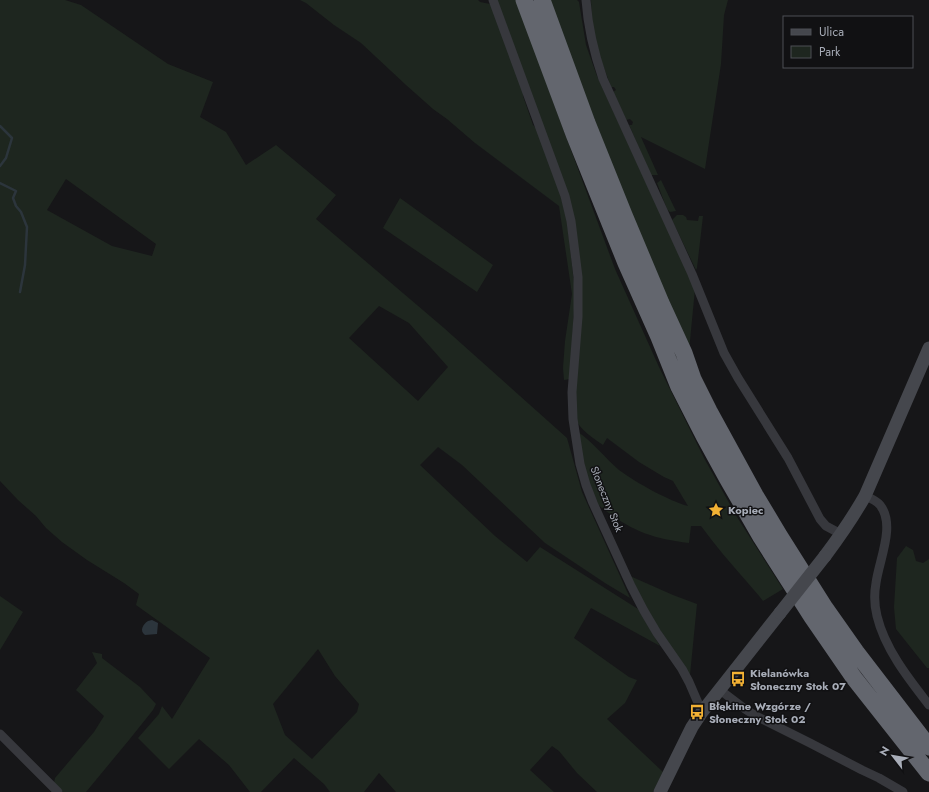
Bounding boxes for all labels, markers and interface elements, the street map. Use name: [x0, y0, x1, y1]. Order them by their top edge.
legend: [783, 16, 913, 68]
text: Ulica: [819, 23, 844, 41]
text: Park: [819, 43, 841, 61]
street label: Słoneczny Stok: [587, 464, 628, 534]
place icon: Kopiec: [707, 501, 725, 519]
place label: Kopiec: [728, 502, 763, 518]
place label: Kielanówka Słoneczny Stok 07: [750, 665, 846, 694]
bus stop icon: Kielanówka Słoneczny Stok 07: [729, 670, 747, 688]
place label: Błękitne Wzgórze / Słoneczny Stok 02: [709, 698, 811, 727]
bus stop icon: Błękitne Wzgórze / Słoneczny Stok 02: [688, 703, 706, 721]
north arrow: [873, 736, 913, 776]
text: N: [875, 743, 894, 759]

